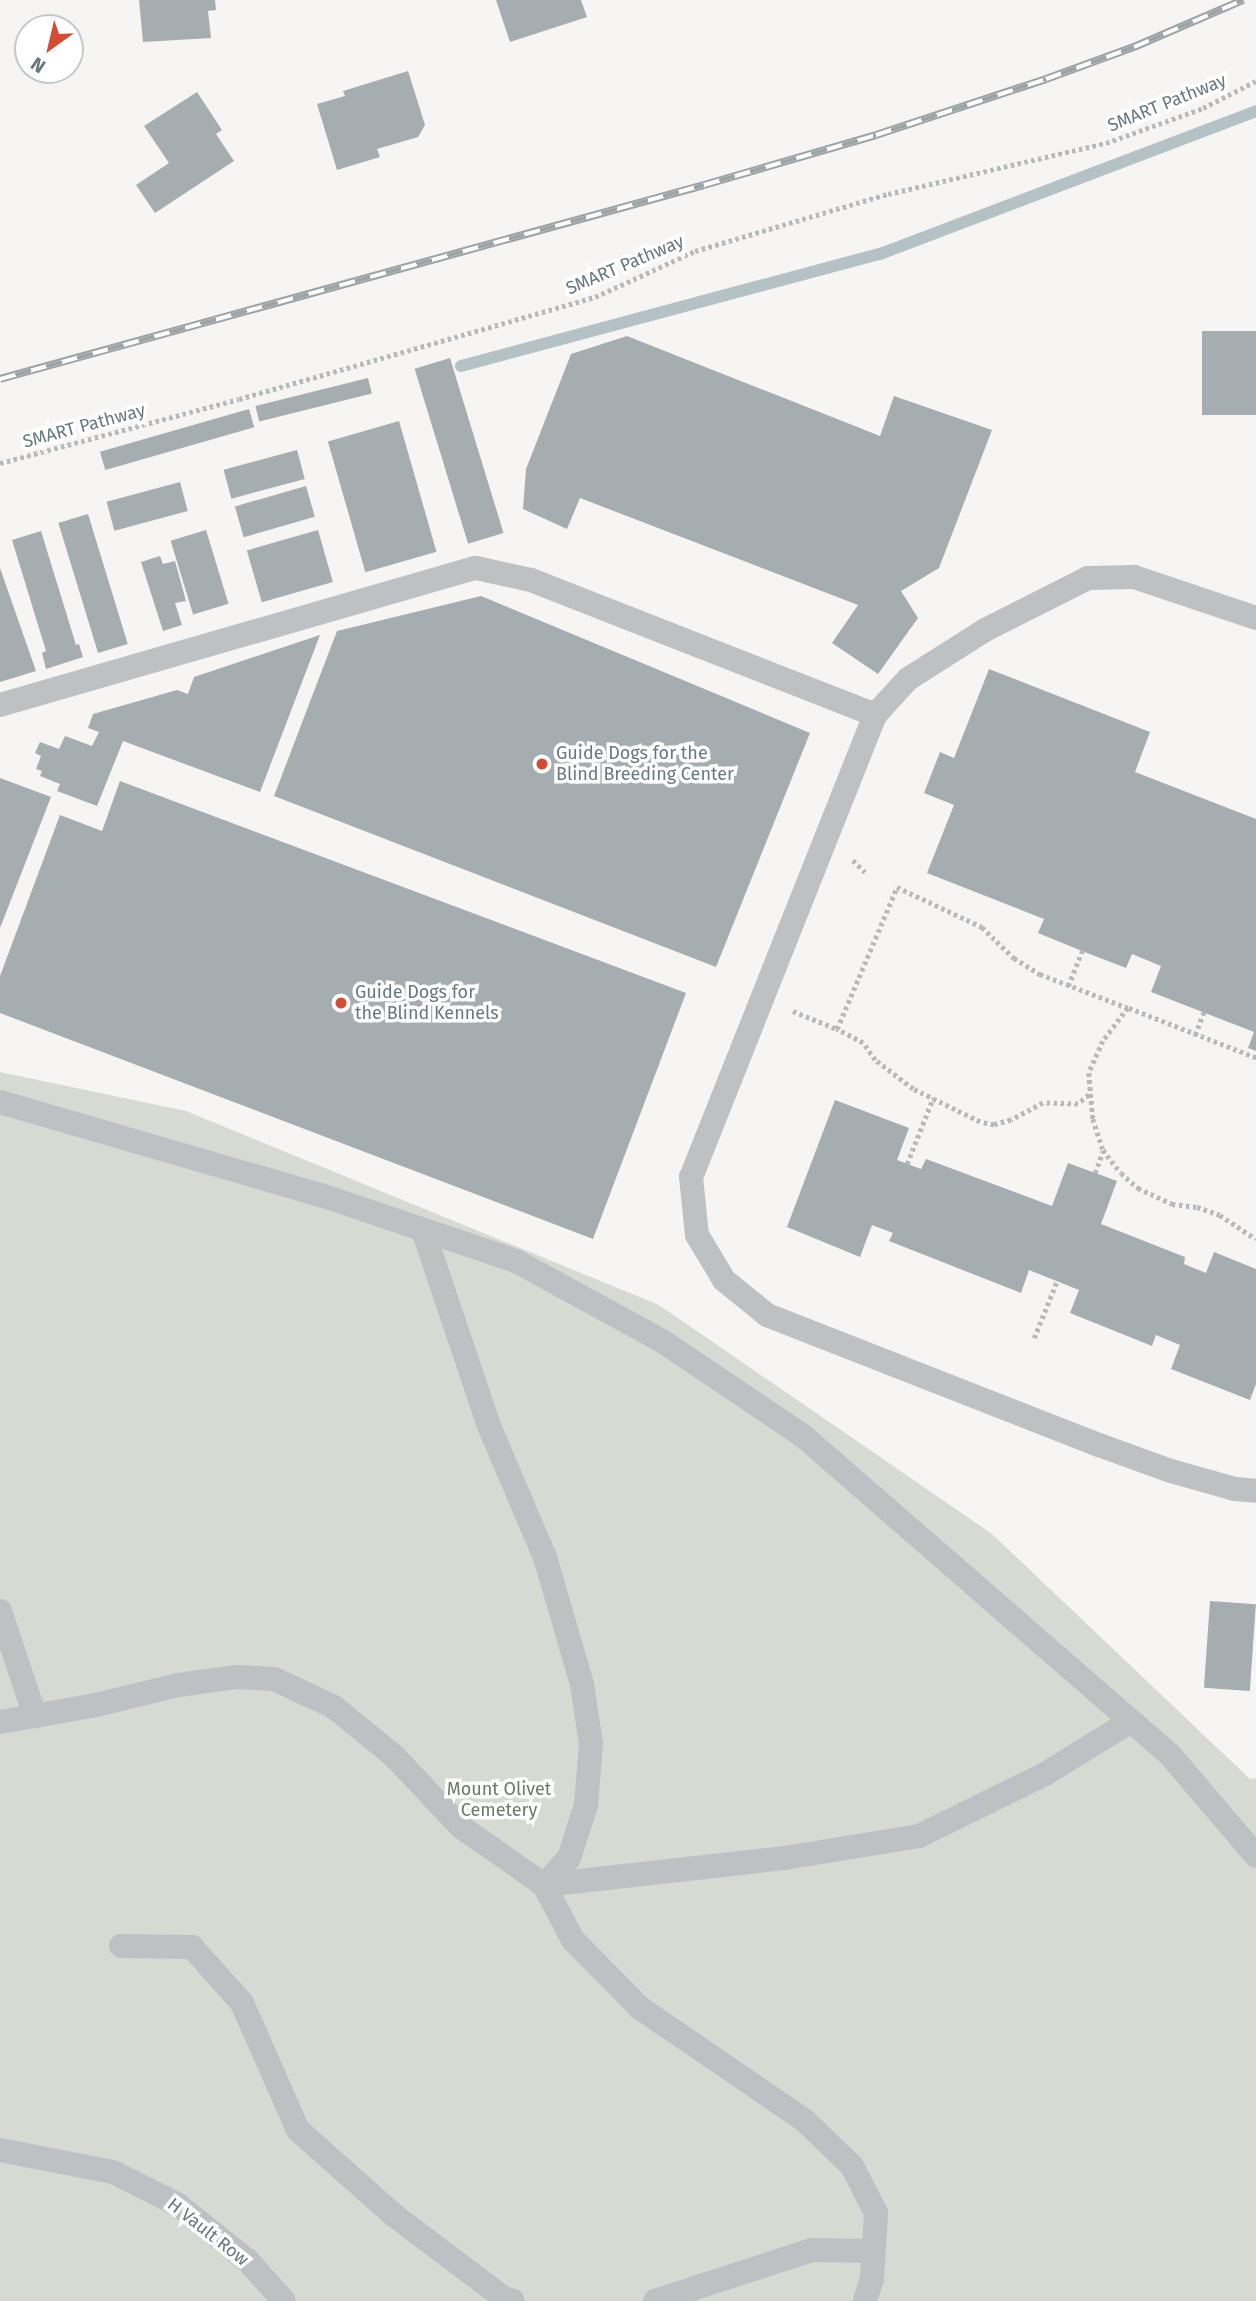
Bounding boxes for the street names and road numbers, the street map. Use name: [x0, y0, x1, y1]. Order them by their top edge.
street label: SMART Pathway: [1105, 69, 1229, 137]
street label: SMART Pathway: [563, 230, 687, 300]
street label: SMART Pathway: [20, 399, 148, 453]
street label: H Vault Row: [163, 2194, 253, 2270]

